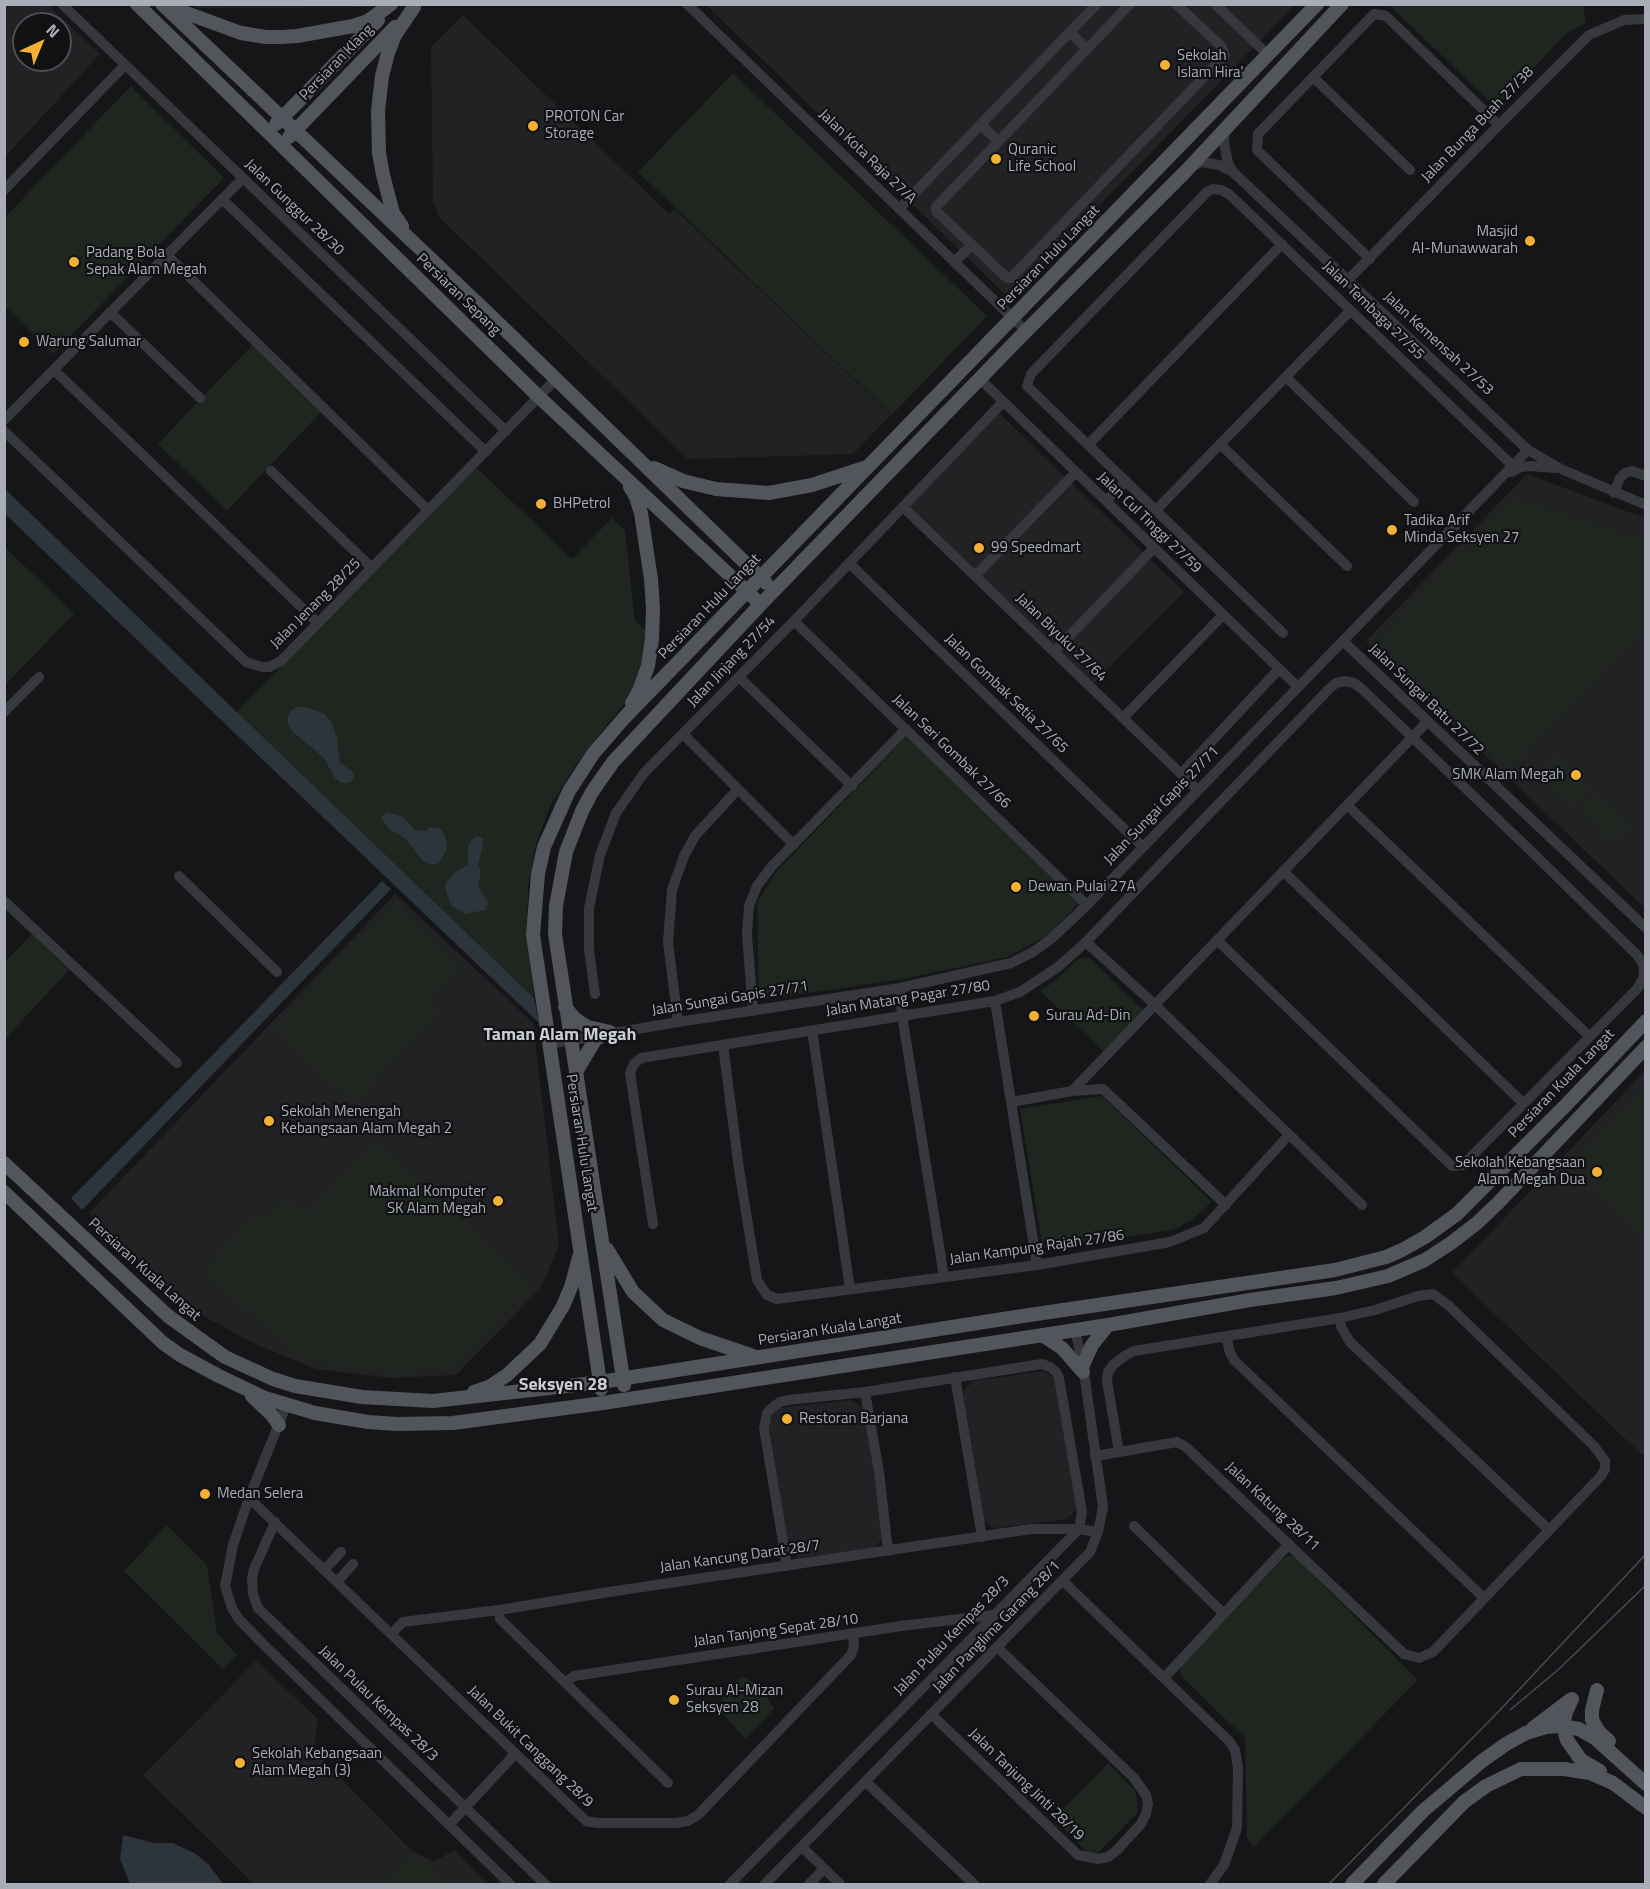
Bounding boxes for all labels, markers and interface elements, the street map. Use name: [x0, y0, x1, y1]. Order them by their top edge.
north arrow: [12, 12, 72, 72]
text: N: [41, 18, 65, 43]
street label: Persiaran Klang: [296, 21, 378, 105]
place label: Sekolah Islam Hira': [1177, 47, 1244, 82]
marker: Sekolah Islam Hira': [1158, 58, 1172, 72]
street label: Jalan Bunga Buah 27/38: [1418, 63, 1538, 187]
street label: Jalan Kota Raja 27/A: [815, 106, 919, 208]
place label: PROTON Car Storage: [545, 108, 625, 143]
marker: PROTON Car Storage: [526, 119, 540, 133]
place label: Quranic Life School: [1008, 141, 1076, 176]
marker: Quranic Life School: [989, 152, 1003, 166]
street label: Jalan Gunggur 28/30: [241, 156, 347, 260]
street label: Persiaran Hulu Langat: [994, 202, 1104, 314]
place label: Masjid Al-Munawwarah: [1412, 223, 1518, 258]
marker: Masjid Al-Munawwarah: [1523, 234, 1537, 248]
place label: Padang Bola Sepak Alam Megah: [86, 244, 207, 279]
street label: Persiaran Sepang: [412, 250, 504, 340]
marker: Padang Bola Sepak Alam Megah: [67, 255, 81, 269]
street label: Jalan Tembaga 27/55: [1318, 258, 1428, 364]
street label: Jalan Kemensah 27/53: [1379, 288, 1497, 400]
place label: Warung Salumar: [36, 333, 141, 351]
marker: Warung Salumar: [17, 335, 31, 349]
street label: Jalan Cul Tinggi 27/59: [1093, 469, 1205, 577]
place label: BHPetrol: [553, 495, 610, 513]
marker: BHPetrol: [534, 497, 548, 511]
place label: Tadika Arif Minda Seksyen 27: [1404, 512, 1519, 547]
marker: Tadika Arif Minda Seksyen 27: [1385, 523, 1399, 537]
place label: 99 Speedmart: [991, 539, 1081, 557]
marker: 99 Speedmart: [972, 541, 986, 555]
street label: Persiaran Hulu Langat: [655, 551, 765, 663]
street label: Jalan Jenang 28/25: [267, 555, 365, 653]
street label: Jalan Biyuku 27/64: [1012, 590, 1110, 686]
street label: Jalan Jinjang 27/54: [684, 613, 780, 711]
street label: Jalan Gombak Setia 27/65: [941, 630, 1071, 758]
street label: Jalan Sungai Batu 27/72: [1365, 640, 1487, 760]
street label: Jalan Seri Gombak 27/66: [888, 691, 1014, 813]
street label: Jalan Sungai Gapis 27/71: [1101, 743, 1223, 869]
place label: SMK Alam Megah: [1452, 766, 1564, 784]
marker: SMK Alam Megah: [1569, 768, 1583, 782]
place label: Dewan Pulai 27A: [1028, 878, 1136, 896]
marker: Dewan Pulai 27A: [1009, 880, 1023, 894]
street label: Jalan Matang Pagar 27/80: [825, 977, 991, 1021]
street label: Jalan Sungai Gapis 27/71: [650, 978, 810, 1020]
place label: Surau Ad-Din: [1046, 1007, 1130, 1025]
marker: Surau Ad-Din: [1027, 1009, 1041, 1023]
district label: Taman Alam Megah: [484, 1025, 636, 1047]
street label: Persiaran Kuala Langat: [1505, 1026, 1619, 1142]
street label: Persiaran Hulu Langat: [561, 1073, 601, 1213]
place label: Sekolah Menengah Kebangsaan Alam Megah 2: [281, 1103, 452, 1138]
marker: Sekolah Menengah Kebangsaan Alam Megah 2: [262, 1114, 276, 1128]
place label: Sekolah Kebangsaan Alam Megah Dua: [1455, 1154, 1585, 1189]
marker: Sekolah Kebangsaan Alam Megah Dua: [1590, 1165, 1604, 1179]
place label: Makmal Komputer SK Alam Megah: [369, 1183, 486, 1218]
marker: Makmal Komputer SK Alam Megah: [491, 1194, 505, 1208]
street label: Persiaran Kuala Langat: [84, 1215, 204, 1325]
street label: Jalan Kampung Rajah 27/86: [948, 1227, 1126, 1269]
street label: Persiaran Kuala Langat: [757, 1310, 903, 1350]
district label: Seksyen 28: [519, 1375, 607, 1397]
place label: Restoran Barjana: [799, 1410, 908, 1428]
marker: Restoran Barjana: [780, 1412, 794, 1426]
street label: Jalan Katung 28/11: [1221, 1459, 1323, 1555]
place label: Medan Selera: [217, 1485, 303, 1503]
marker: Medan Selera: [198, 1487, 212, 1501]
street label: Jalan Kancung Darat 28/7: [659, 1537, 821, 1577]
street label: Jalan Panglima Garang 28/1: [929, 1557, 1065, 1697]
street label: Jalan Pulau Kempas 28/3: [890, 1573, 1014, 1699]
street label: Jalan Tanjong Sepat 28/10: [693, 1611, 859, 1651]
street label: Jalan Pulau Kempas 28/3: [315, 1642, 441, 1766]
street label: Jalan Bukit Canggang 28/9: [463, 1682, 597, 1812]
place label: Surau Al-Mizan Seksyen 28: [686, 1682, 783, 1717]
marker: Surau Al-Mizan Seksyen 28: [667, 1693, 681, 1707]
street label: Jalan Tanjung Jinti 28/19: [964, 1725, 1088, 1845]
place label: Sekolah Kebangsaan Alam Megah (3): [252, 1745, 382, 1780]
marker: Sekolah Kebangsaan Alam Megah (3): [233, 1756, 247, 1770]

